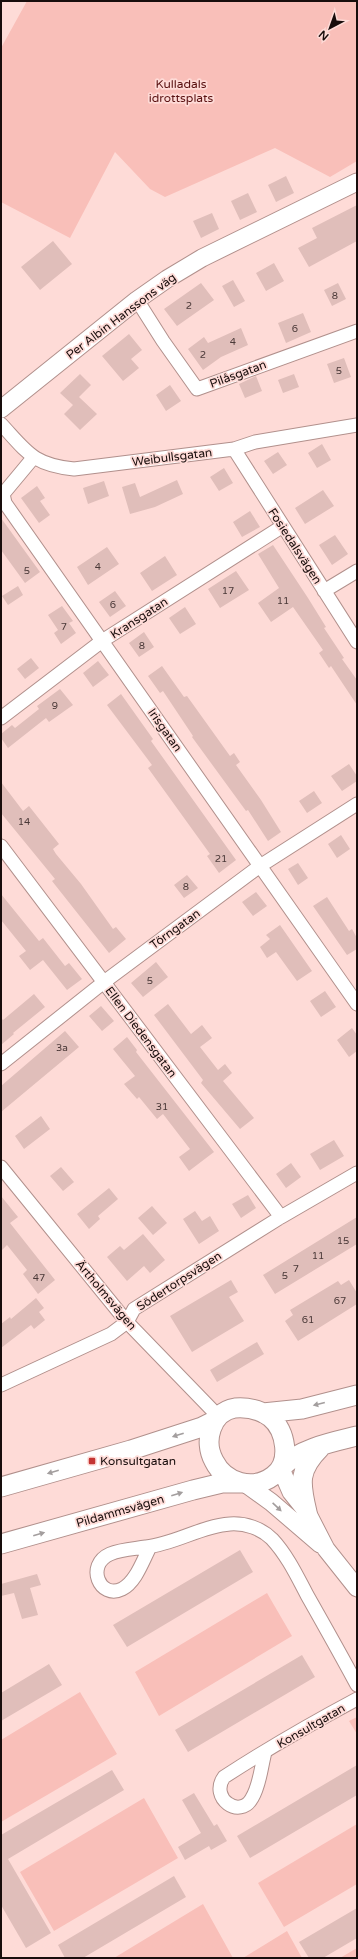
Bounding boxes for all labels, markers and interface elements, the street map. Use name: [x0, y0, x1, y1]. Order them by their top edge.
north arrow: [310, 8, 350, 48]
text: N: [316, 27, 331, 43]
park label: Kulladals idrottsplats: [149, 77, 214, 105]
street label: Per Albin Hanssons väg: [63, 270, 179, 362]
house number: 8: [332, 290, 338, 302]
house number: 2: [186, 300, 192, 312]
house number: 6: [292, 323, 298, 335]
house number: 4: [230, 336, 236, 348]
house number: 2: [200, 349, 206, 361]
street label: Pilåsgatan: [208, 357, 268, 391]
house number: 5: [336, 365, 342, 377]
street label: Weibullsgatan: [131, 445, 213, 469]
street label: Fosiedalsvägen: [265, 506, 325, 586]
house number: 4: [95, 561, 101, 573]
house number: 5: [24, 565, 30, 577]
house number: 17: [222, 585, 234, 597]
street label: Kransgatan: [108, 594, 170, 642]
house number: 11: [277, 595, 289, 607]
house number: 6: [110, 599, 116, 611]
house number: 7: [61, 621, 67, 633]
house number: 8: [139, 640, 145, 652]
house number: 9: [52, 700, 58, 712]
street label: Irisgatan: [145, 706, 185, 754]
house number: 14: [18, 816, 30, 828]
house number: 21: [215, 853, 227, 865]
house number: 8: [183, 881, 189, 893]
street label: Törngatan: [147, 906, 203, 952]
house number: 5: [147, 975, 153, 987]
street label: Ellen Diedensgatan: [102, 984, 180, 1080]
house number: 3a: [56, 1042, 68, 1054]
house number: 31: [156, 1101, 168, 1113]
house number: 15: [337, 1235, 349, 1247]
street label: Södertorpsvägen: [134, 1248, 224, 1314]
house number: 11: [312, 1250, 324, 1262]
street label: Ärtholmsvägen: [73, 1257, 139, 1333]
house number: 7: [293, 1263, 299, 1275]
house number: 5: [282, 1270, 288, 1282]
house number: 47: [33, 1272, 45, 1284]
house number: 67: [334, 1295, 346, 1307]
house number: 61: [302, 1314, 314, 1326]
one-way arrow: [313, 1402, 325, 1408]
one-way arrow: [172, 1432, 184, 1438]
place label: Konsultgatan: [100, 1454, 176, 1468]
marker: Konsultgatan: [87, 1456, 97, 1466]
one-way arrow: [47, 1469, 59, 1475]
one-way arrow: [171, 1491, 183, 1497]
street label: Pildammsvägen: [74, 1492, 166, 1530]
one-way arrow: [272, 1503, 282, 1512]
one-way arrow: [33, 1531, 45, 1537]
street label: Konsultgatan: [275, 1701, 347, 1751]

